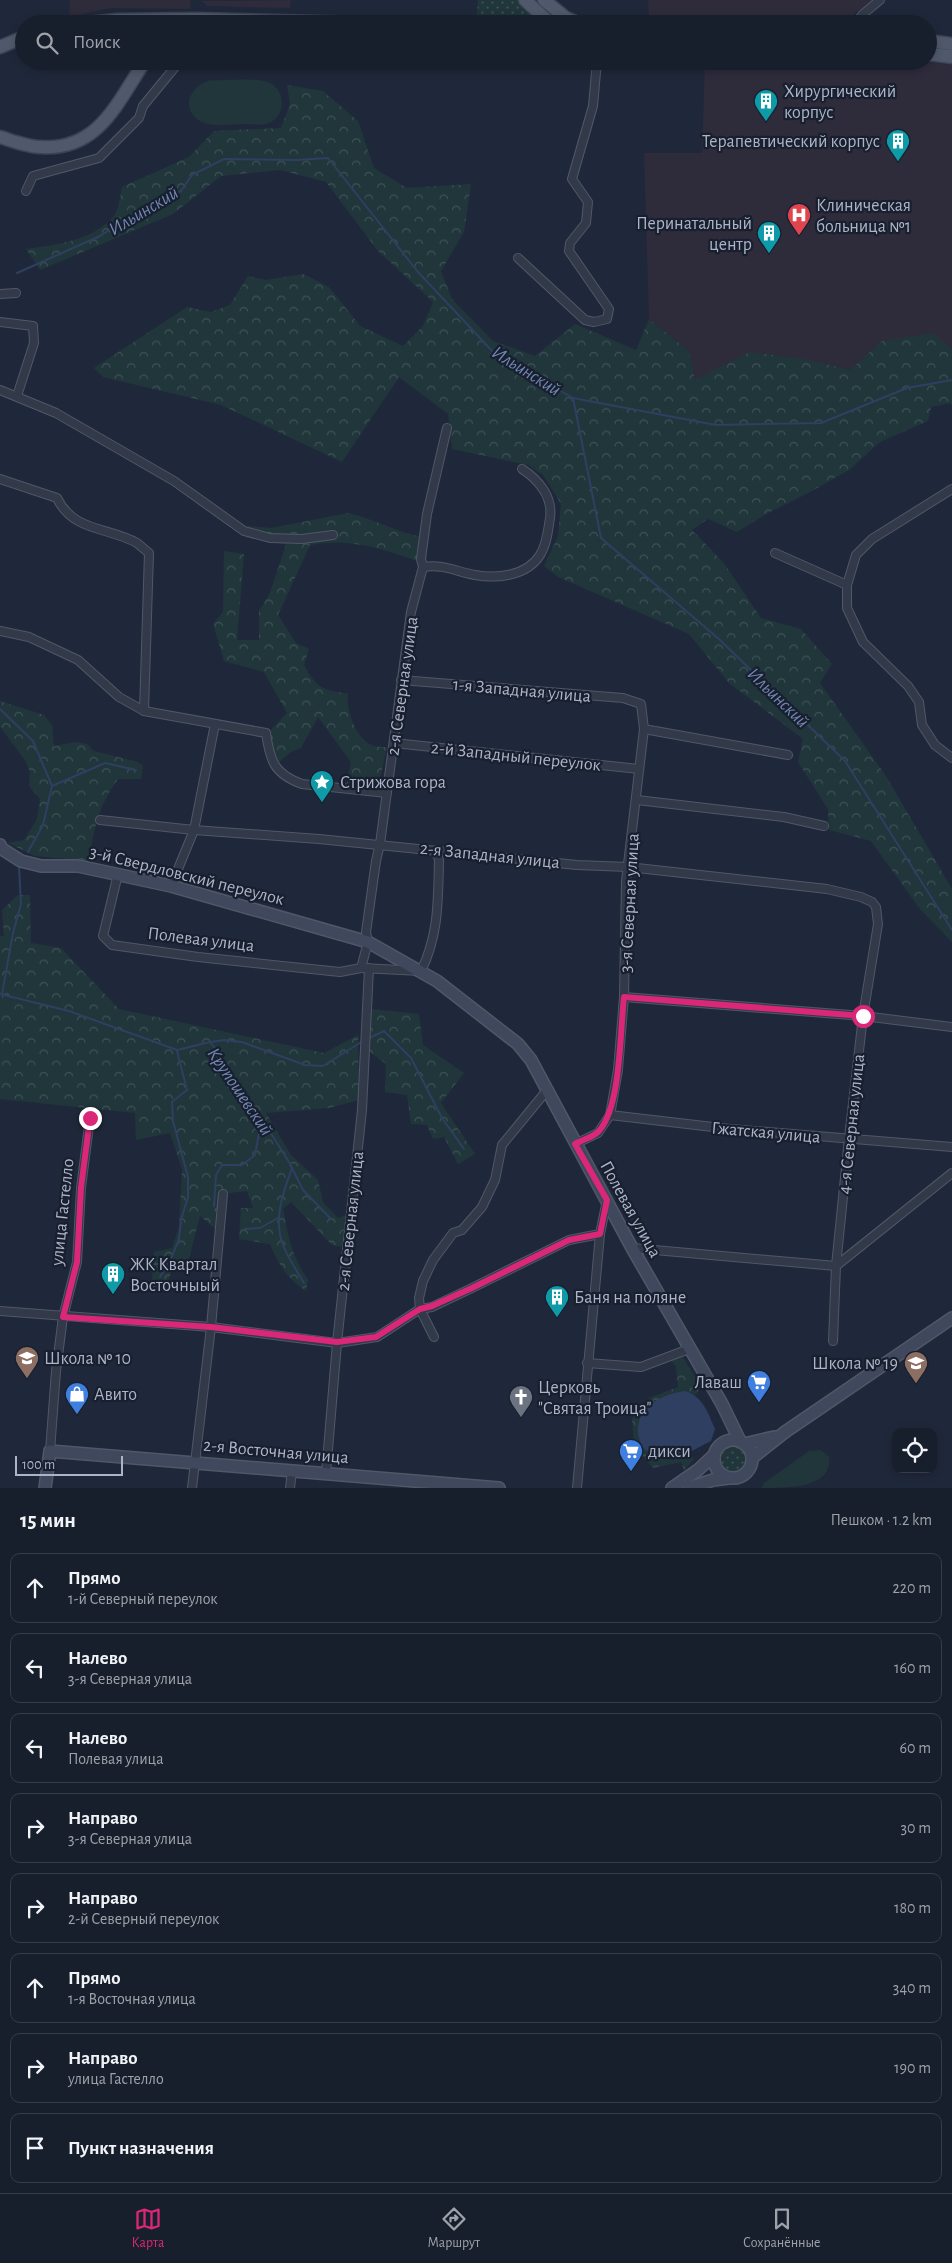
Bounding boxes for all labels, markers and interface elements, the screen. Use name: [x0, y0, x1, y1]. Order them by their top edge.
search box: [15, 15, 937, 70]
icon: search: [33, 29, 61, 57]
text: Поиск: [73, 33, 120, 52]
place label: Хирургический корпус: [784, 83, 896, 122]
building icon: Хирургический корпус: [753, 88, 779, 122]
building icon: Терапевтический корпус: [885, 128, 911, 162]
place label: Терапевтический корпус: [702, 133, 880, 151]
water label: Ильинский: [106, 183, 182, 239]
place label: Клиническая больница №1: [816, 197, 911, 236]
hospital icon: Клиническая больница №1: [786, 202, 812, 236]
place label: Перинатальный центр: [636, 215, 752, 254]
building icon: Перинатальный центр: [756, 220, 782, 254]
water label: Ильинский: [489, 343, 564, 400]
street label: 2-я Северная улица: [384, 615, 422, 757]
water label: Ильинский: [744, 664, 812, 732]
street label: 1-я Западная улица: [452, 676, 592, 706]
street label: 2-й Западный переулок: [430, 739, 602, 775]
place icon: Стрижова гора: [309, 769, 335, 803]
place label: Стрижова гора: [340, 774, 446, 792]
street label: 3-я Северная улица: [617, 833, 643, 973]
street label: 2-я Западная улица: [419, 840, 561, 872]
street label: 3-й Свердловский переулок: [88, 843, 287, 909]
street label: Полевая улица: [146, 925, 255, 955]
route start: [852, 1005, 875, 1028]
water label: Крупошевский: [204, 1044, 276, 1139]
street label: 4-я Северная улица: [836, 1053, 868, 1195]
route end: [79, 1107, 102, 1130]
street label: Гжатская улица: [711, 1119, 821, 1147]
street label: 2-я Северная улица: [335, 1150, 367, 1292]
street label: улица Гастелло: [48, 1158, 78, 1268]
street label: Полевая улица: [596, 1158, 664, 1261]
place label: ЖК Квартал Восточныый: [130, 1256, 220, 1295]
building icon: ЖК Квартал Восточныый: [100, 1261, 126, 1295]
building icon: Баня на поляне: [544, 1284, 570, 1318]
place label: Баня на поляне: [574, 1289, 686, 1307]
school or university icon: Школа № 10: [14, 1345, 40, 1379]
place label: Школа № 10: [44, 1350, 131, 1368]
school or university icon: Школа № 19: [903, 1350, 929, 1384]
place label: Школа № 19: [812, 1355, 898, 1373]
supermarket icon: Лаваш: [746, 1369, 772, 1403]
place label: Лаваш: [694, 1374, 742, 1392]
place label: Церковь "Святая Троица": [538, 1379, 652, 1418]
shop icon: Авито: [64, 1381, 90, 1415]
church icon: Церковь "Святая Троица": [508, 1384, 534, 1418]
place label: Авито: [94, 1386, 137, 1404]
map controls: [892, 1428, 937, 1473]
button: locate: [892, 1428, 937, 1473]
street label: 2-я Восточная улица: [202, 1437, 349, 1467]
supermarket icon: дикси: [618, 1438, 644, 1472]
place label: дикси: [648, 1443, 691, 1461]
scale bar: [15, 1453, 122, 1476]
text: 100 m: [22, 1458, 55, 1472]
text: 15 мин: [20, 1510, 76, 1531]
text: Пешком · 1.2 km: [831, 1512, 932, 1528]
text: Прямо: [68, 1569, 121, 1588]
icon: ahead: [21, 1574, 49, 1602]
text: 220 m: [893, 1580, 931, 1596]
text: 1-й Северный переулок: [68, 1591, 218, 1607]
text: Налево: [68, 1649, 127, 1668]
icon: left: [21, 1654, 49, 1682]
text: 160 m: [894, 1660, 931, 1676]
text: 3-я Северная улица: [68, 1671, 192, 1687]
text: Налево: [68, 1729, 127, 1748]
icon: left: [21, 1734, 49, 1762]
text: 60 m: [900, 1740, 931, 1756]
text: Полевая улица: [68, 1751, 163, 1767]
text: Направо: [68, 1809, 138, 1828]
icon: right: [21, 1814, 49, 1842]
text: 30 m: [901, 1820, 931, 1836]
text: 3-я Северная улица: [68, 1831, 192, 1847]
text: Направо: [68, 1889, 138, 1908]
icon: right: [21, 1894, 49, 1922]
text: 180 m: [894, 1900, 931, 1916]
text: 2-й Северный переулок: [68, 1911, 219, 1927]
text: Прямо: [68, 1969, 121, 1988]
icon: ahead: [21, 1974, 49, 2002]
text: 340 m: [893, 1980, 931, 1996]
text: 1-я Восточная улица: [68, 1991, 196, 2007]
text: Направо: [68, 2049, 138, 2068]
icon: right: [21, 2054, 49, 2082]
text: 190 m: [894, 2060, 931, 2076]
text: улица Гастелло: [68, 2071, 164, 2087]
icon: arrive: [21, 2134, 49, 2162]
text: Пункт назначения: [68, 2139, 214, 2158]
tab: Карта: [132, 2205, 164, 2252]
tab: Маршрут: [427, 2205, 480, 2252]
tab: Сохранённые: [743, 2205, 820, 2252]

